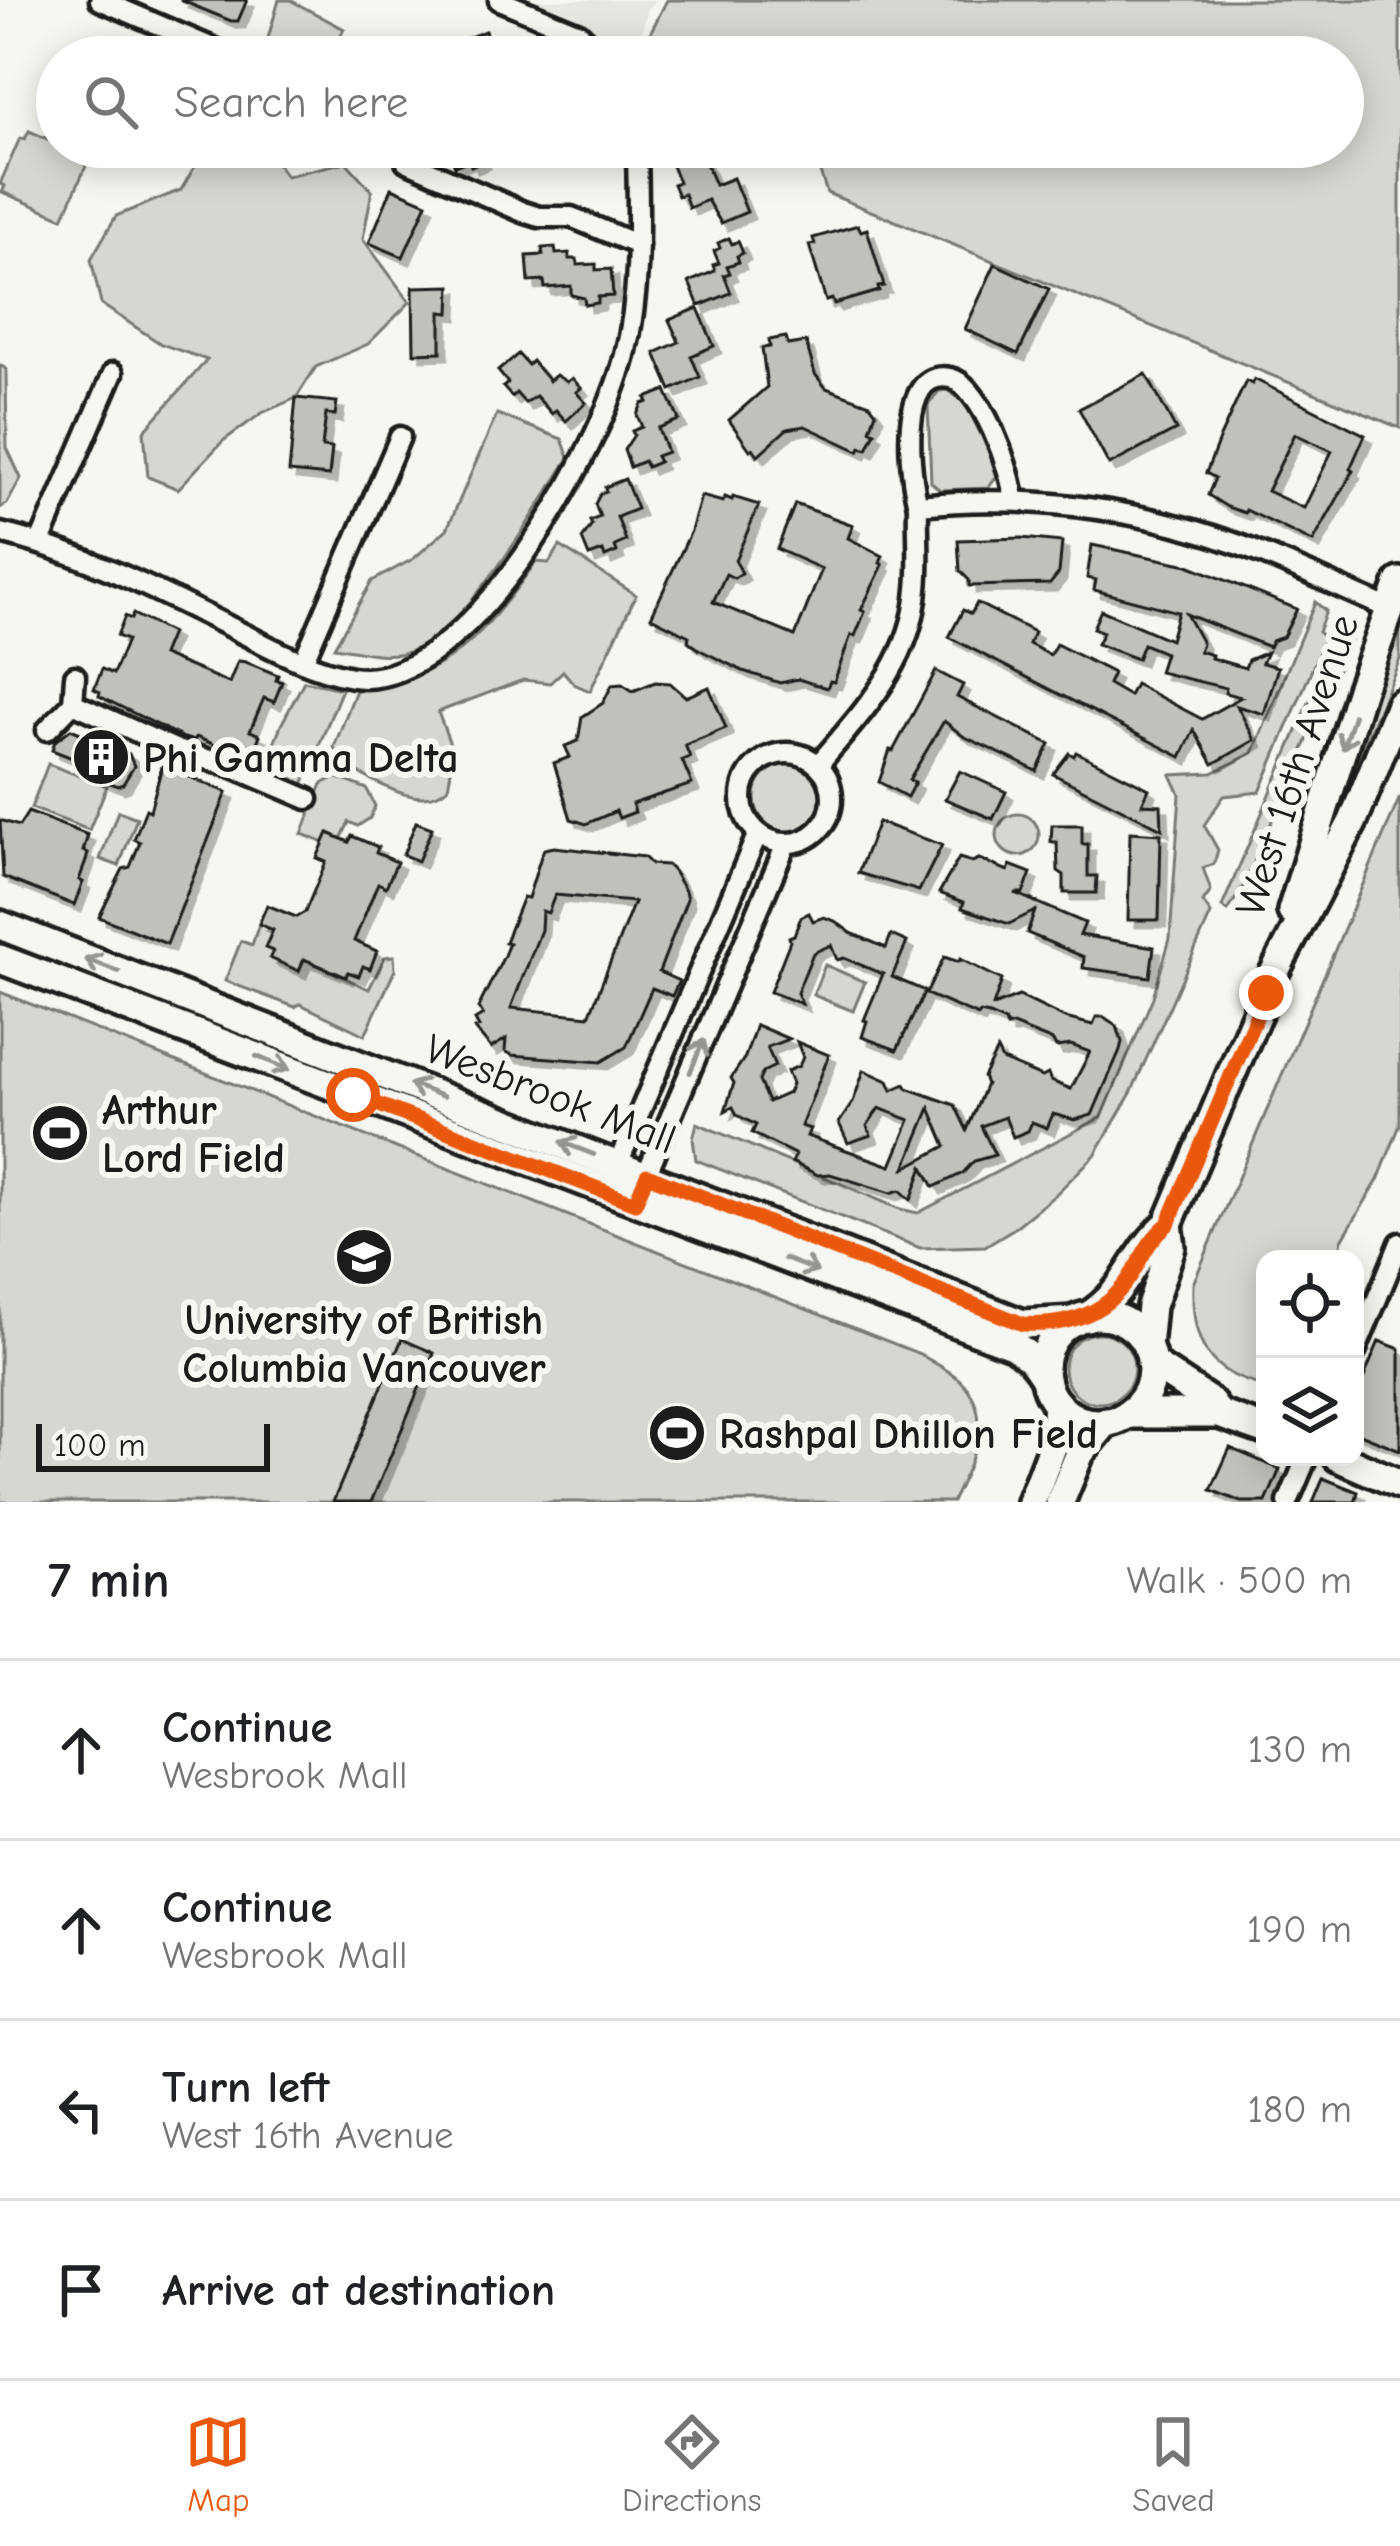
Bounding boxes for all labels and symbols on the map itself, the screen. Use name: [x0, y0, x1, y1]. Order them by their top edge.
street label: West 16th Avenue: [1226, 609, 1369, 922]
one-way arrow: [1335, 712, 1357, 750]
building icon: Phi Gamma Delta: [70, 726, 132, 788]
place label: Phi Gamma Delta: [143, 734, 459, 783]
one-way arrow: [85, 952, 122, 974]
route end: [1239, 966, 1293, 1020]
street label: Wesbrook Mall: [418, 1024, 683, 1165]
one-way arrow: [688, 1039, 710, 1075]
one-way arrow: [254, 1054, 291, 1075]
route start: [326, 1068, 380, 1122]
one-way arrow: [408, 1078, 445, 1100]
place label: Arthur Lord Field: [102, 1086, 285, 1183]
sports icon: Arthur Lord Field: [29, 1102, 91, 1164]
one-way arrow: [559, 1135, 596, 1157]
school or university icon: University of British Columbia Vancouver: [333, 1226, 395, 1288]
one-way arrow: [782, 1256, 819, 1278]
place label: University of British Columbia Vancouver: [182, 1296, 546, 1393]
sports icon: Rashpal Dhillon Field: [646, 1402, 708, 1464]
place label: Rashpal Dhillon Field: [719, 1410, 1098, 1459]
scale bar: [36, 1418, 270, 1471]

